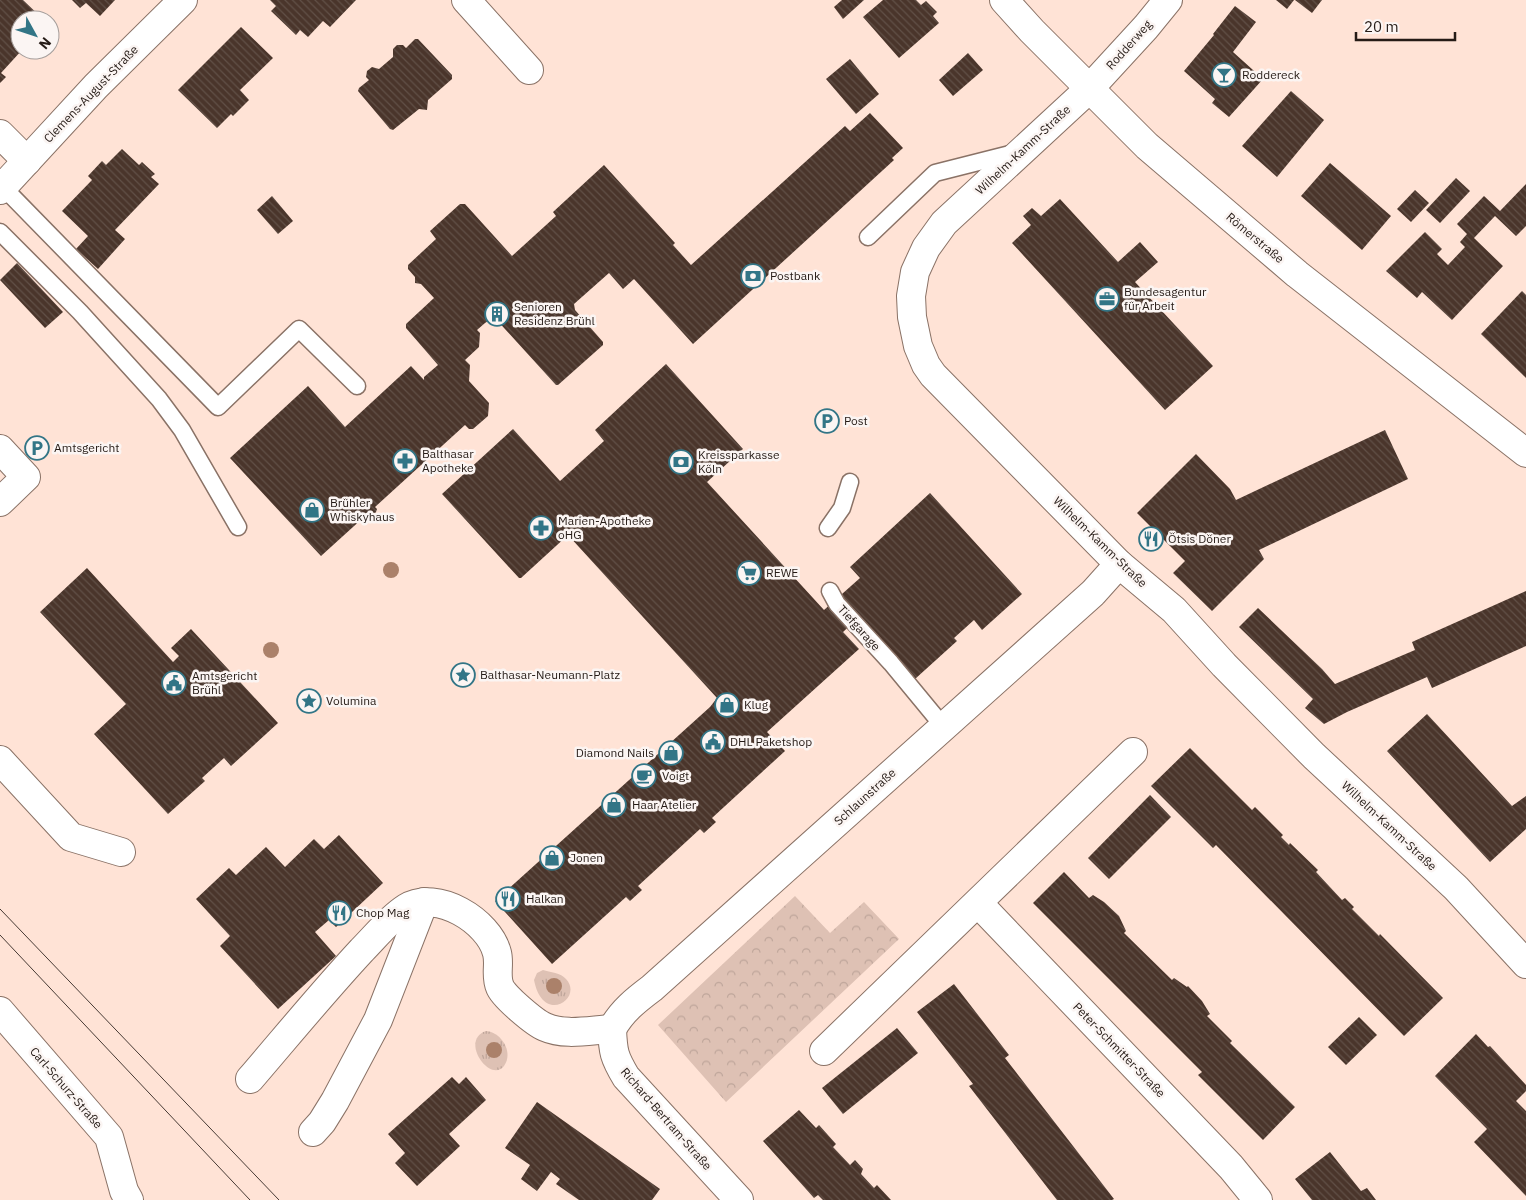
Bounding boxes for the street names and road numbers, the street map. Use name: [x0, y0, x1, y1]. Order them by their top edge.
street label: Rodderweg: [1103, 16, 1155, 72]
street label: Clemens-August-Straße: [40, 42, 141, 145]
street label: Wilhelm-Kamm-Straße: [972, 101, 1074, 198]
street label: Römerstraße: [1223, 209, 1288, 266]
street label: Wilhelm-Kamm-Straße: [1050, 493, 1151, 591]
street label: Tiefgarage: [835, 602, 884, 654]
street label: Schlaunstraße: [831, 765, 899, 828]
street label: Wilhelm-Kamm-Straße: [1339, 778, 1440, 874]
street label: Peter-Schmitter-Straße: [1070, 999, 1169, 1101]
street label: Carl-Schurz-Straße: [27, 1044, 106, 1132]
street label: Richard-Bertram-Straße: [618, 1064, 715, 1173]

